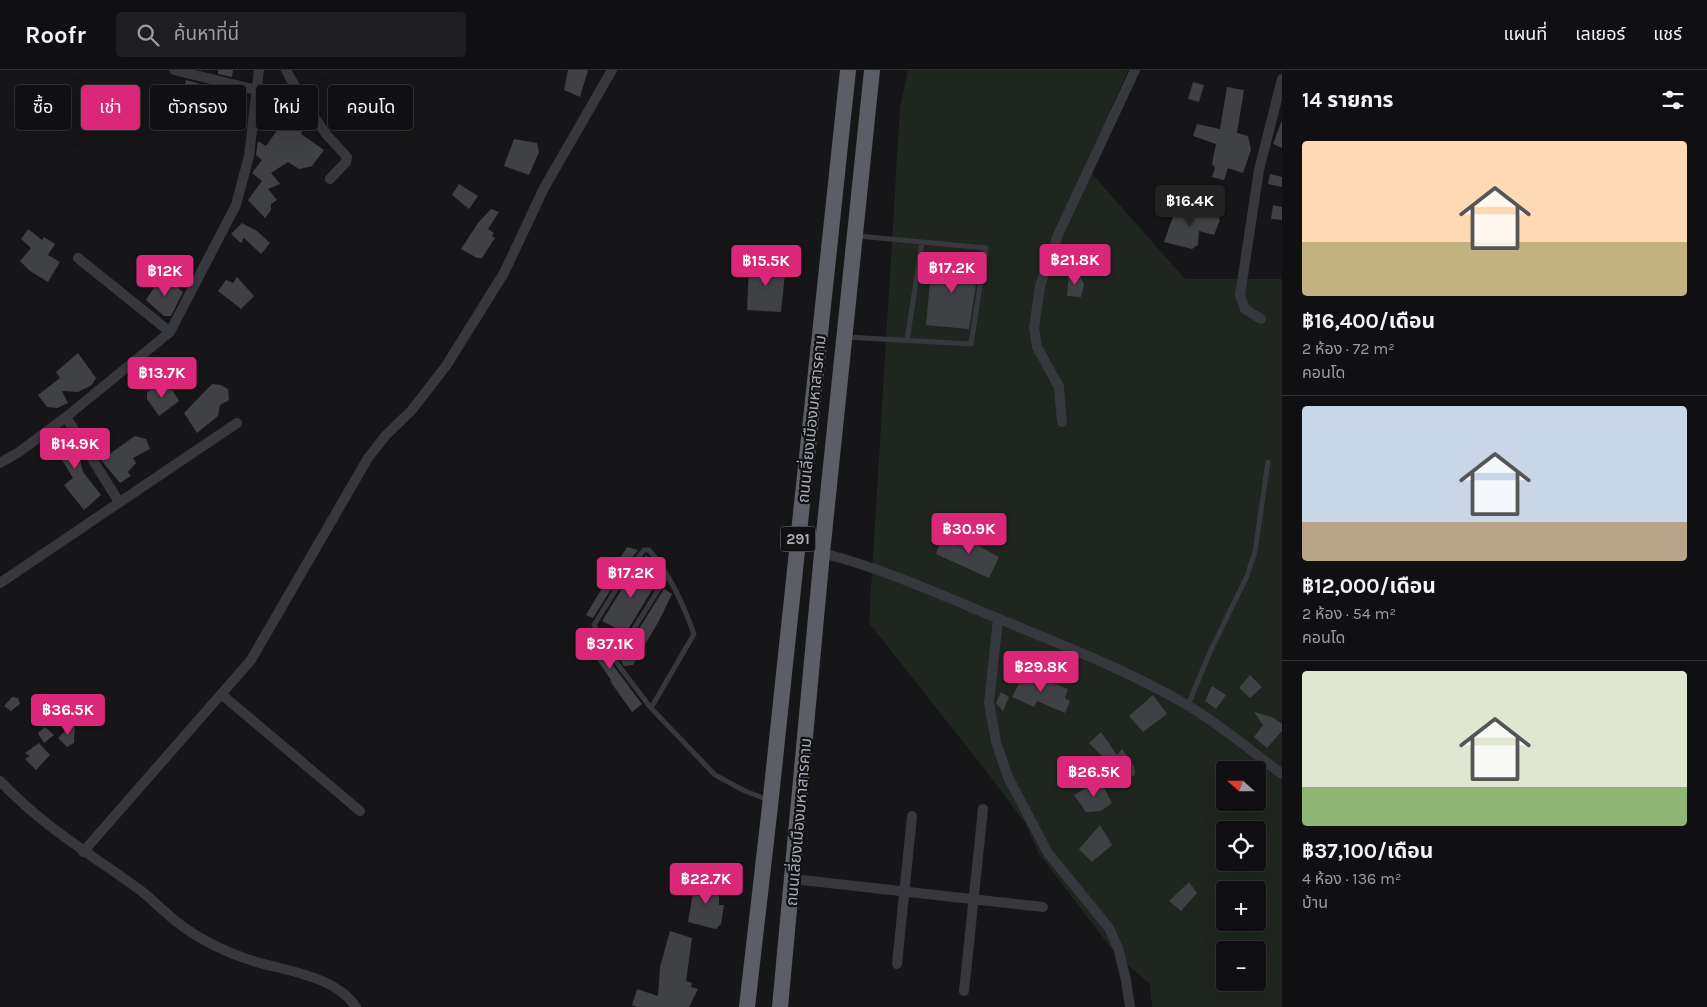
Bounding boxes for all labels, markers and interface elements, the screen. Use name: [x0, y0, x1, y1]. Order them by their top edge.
search box: [116, 12, 466, 57]
text: Roofr: [25, 21, 86, 49]
icon: search: [134, 21, 162, 49]
text: ค้นหาที่นี่: [174, 23, 239, 45]
text: แผนที่: [1503, 23, 1547, 45]
text: เลเยอร์: [1575, 23, 1625, 45]
text: แชร์: [1653, 23, 1682, 45]
chip: ซื้อ: [15, 85, 71, 130]
chip: เช่า: [81, 85, 140, 130]
chip: ตัวกรอง: [150, 85, 246, 130]
chip: ใหม่: [256, 85, 318, 130]
chip: คอนโด: [328, 85, 413, 130]
icon: filters: [1659, 86, 1687, 114]
text: 14 รายการ: [1302, 88, 1394, 112]
icon: home: [1450, 173, 1540, 263]
pin: ฿16.4K: [1149, 184, 1231, 227]
text: ฿16.4K: [1166, 191, 1214, 210]
pin: ฿15.5K: [725, 244, 807, 287]
pin: ฿21.8K: [1034, 244, 1116, 286]
text: ฿21.8K: [1051, 250, 1099, 269]
text: ฿15.5K: [742, 251, 790, 270]
pin: ฿17.2K: [911, 252, 993, 294]
pin: ฿12K: [135, 254, 195, 297]
text: ฿17.2K: [929, 258, 975, 277]
text: ฿12K: [147, 261, 183, 280]
text: ฿16,400/เดือน: [1302, 309, 1435, 333]
street label: ถนนเลี่ยงเมืองมหาสารคาม: [791, 334, 830, 504]
text: 2 ห้อง · 72 m²: [1302, 339, 1395, 358]
pin: ฿13.7K: [121, 356, 203, 399]
text: ฿13.7K: [139, 363, 185, 382]
text: คอนโด: [1302, 363, 1345, 382]
pin: ฿14.9K: [34, 428, 116, 470]
text: ฿14.9K: [51, 434, 99, 453]
icon: home: [1450, 439, 1540, 529]
pin: ฿30.9K: [928, 512, 1010, 555]
text: ฿30.9K: [942, 519, 996, 538]
road number: 291: [780, 526, 816, 552]
pin: ฿17.2K: [590, 556, 672, 599]
text: ฿17.2K: [608, 563, 654, 582]
text: ฿12,000/เดือน: [1302, 574, 1436, 598]
text: 2 ห้อง · 54 m²: [1302, 604, 1396, 623]
pin: ฿37.1K: [569, 628, 651, 670]
text: คอนโด: [1302, 628, 1345, 647]
text: ฿37.1K: [587, 634, 633, 653]
pin: ฿29.8K: [1000, 650, 1082, 693]
text: ฿29.8K: [1015, 657, 1067, 676]
pin: ฿36.5K: [27, 694, 109, 736]
text: ฿36.5K: [42, 700, 94, 719]
icon: home: [1450, 704, 1540, 794]
street label: ถนนเลี่ยงเมืองมหาสารคาม: [780, 737, 815, 907]
pin: ฿26.5K: [1053, 756, 1135, 798]
north arrow: [1216, 761, 1266, 811]
map controls: [1216, 761, 1266, 991]
text: ฿26.5K: [1068, 762, 1120, 781]
button: locate: [1216, 821, 1266, 871]
text: ฿37,100/เดือน: [1302, 839, 1433, 863]
pin: ฿22.7K: [665, 862, 747, 905]
text: ฿22.7K: [681, 869, 731, 888]
text: 4 ห้อง · 136 m²: [1302, 869, 1401, 888]
button: +: [1216, 881, 1266, 931]
text: บ้าน: [1302, 893, 1328, 912]
button: −: [1216, 941, 1266, 991]

